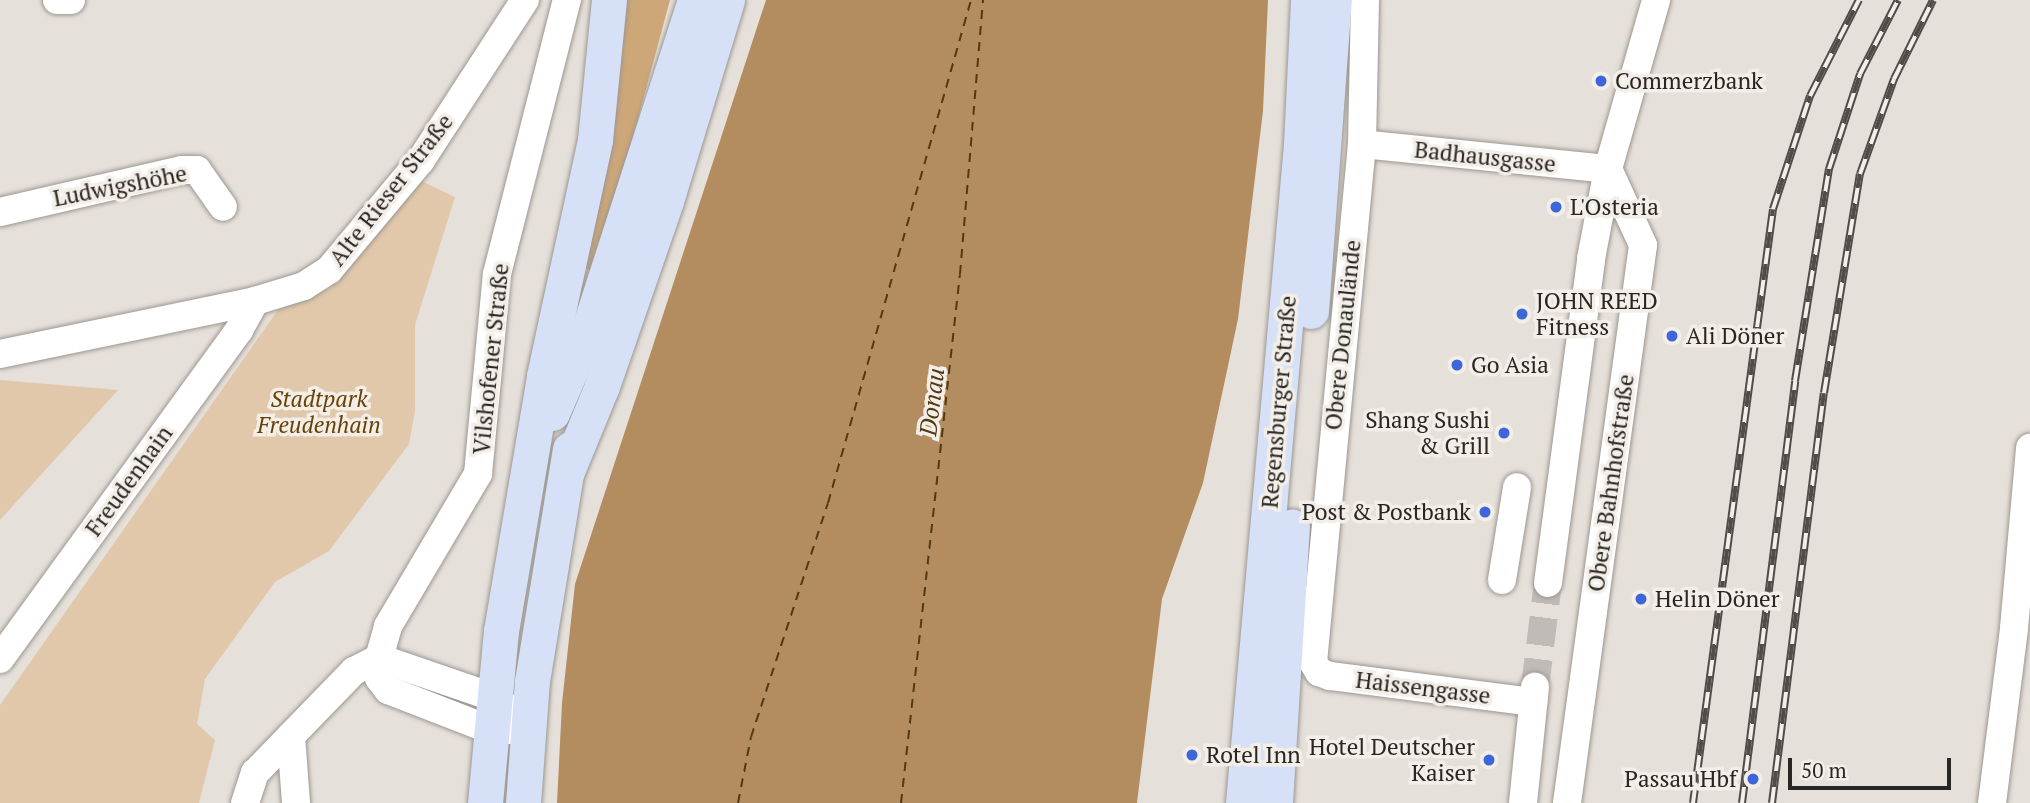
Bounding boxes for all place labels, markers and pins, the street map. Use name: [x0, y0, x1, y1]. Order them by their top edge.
place label: Commerzbank: [1615, 67, 1763, 95]
marker: Commerzbank: [1593, 73, 1609, 89]
place label: L'Osteria: [1570, 193, 1659, 221]
marker: L'Osteria: [1548, 199, 1564, 215]
place label: JOHN REED Fitness: [1536, 287, 1658, 341]
marker: JOHN REED Fitness: [1514, 306, 1530, 322]
place label: Ali Döner: [1686, 322, 1784, 350]
marker: Ali Döner: [1664, 328, 1680, 344]
place label: Go Asia: [1471, 351, 1549, 379]
marker: Go Asia: [1449, 357, 1465, 373]
place label: Shang Sushi & Grill: [1365, 406, 1490, 460]
marker: Shang Sushi & Grill: [1496, 425, 1512, 441]
place label: Post & Postbank: [1302, 498, 1471, 526]
marker: Post & Postbank: [1477, 504, 1493, 520]
place label: Helin Döner: [1655, 585, 1779, 613]
marker: Helin Döner: [1633, 591, 1649, 607]
place label: Hotel Deutscher Kaiser: [1309, 733, 1475, 787]
place label: Rotel Inn: [1206, 741, 1301, 769]
marker: Rotel Inn: [1184, 747, 1200, 763]
marker: Hotel Deutscher Kaiser: [1481, 752, 1497, 768]
place label: Passau Hbf: [1624, 765, 1737, 793]
marker: Passau Hbf: [1743, 769, 1763, 789]

